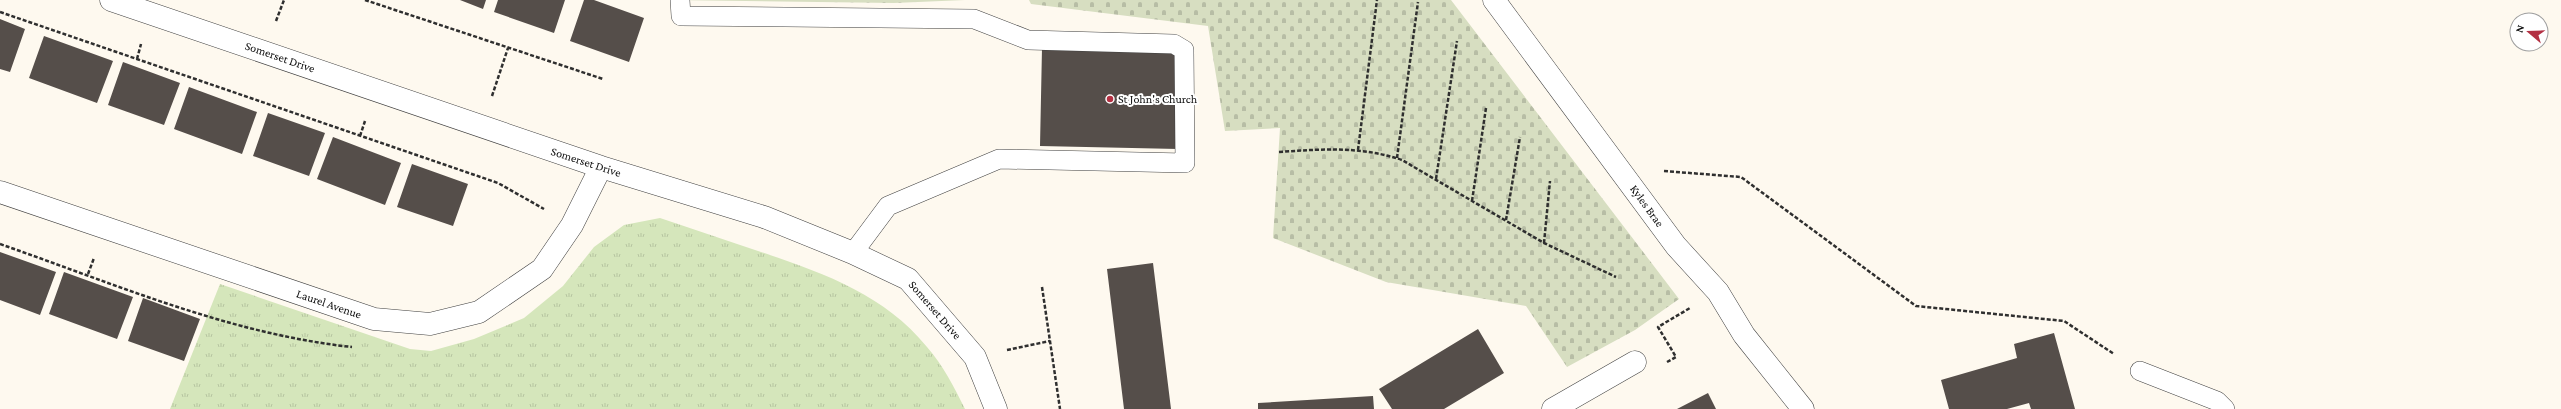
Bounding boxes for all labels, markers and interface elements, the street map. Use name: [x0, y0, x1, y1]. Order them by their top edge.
north arrow: [2509, 12, 2549, 52]
text: N: [2513, 23, 2527, 34]
street label: Somerset Drive: [243, 39, 317, 75]
place label: St John's Church: [1118, 92, 1198, 106]
marker: St John's Church: [1105, 94, 1115, 104]
street label: Somerset Drive: [549, 144, 623, 180]
street label: Kyles Brae: [1627, 182, 1667, 230]
street label: Somerset Drive: [906, 278, 964, 342]
street label: Laurel Avenue: [295, 286, 363, 322]

